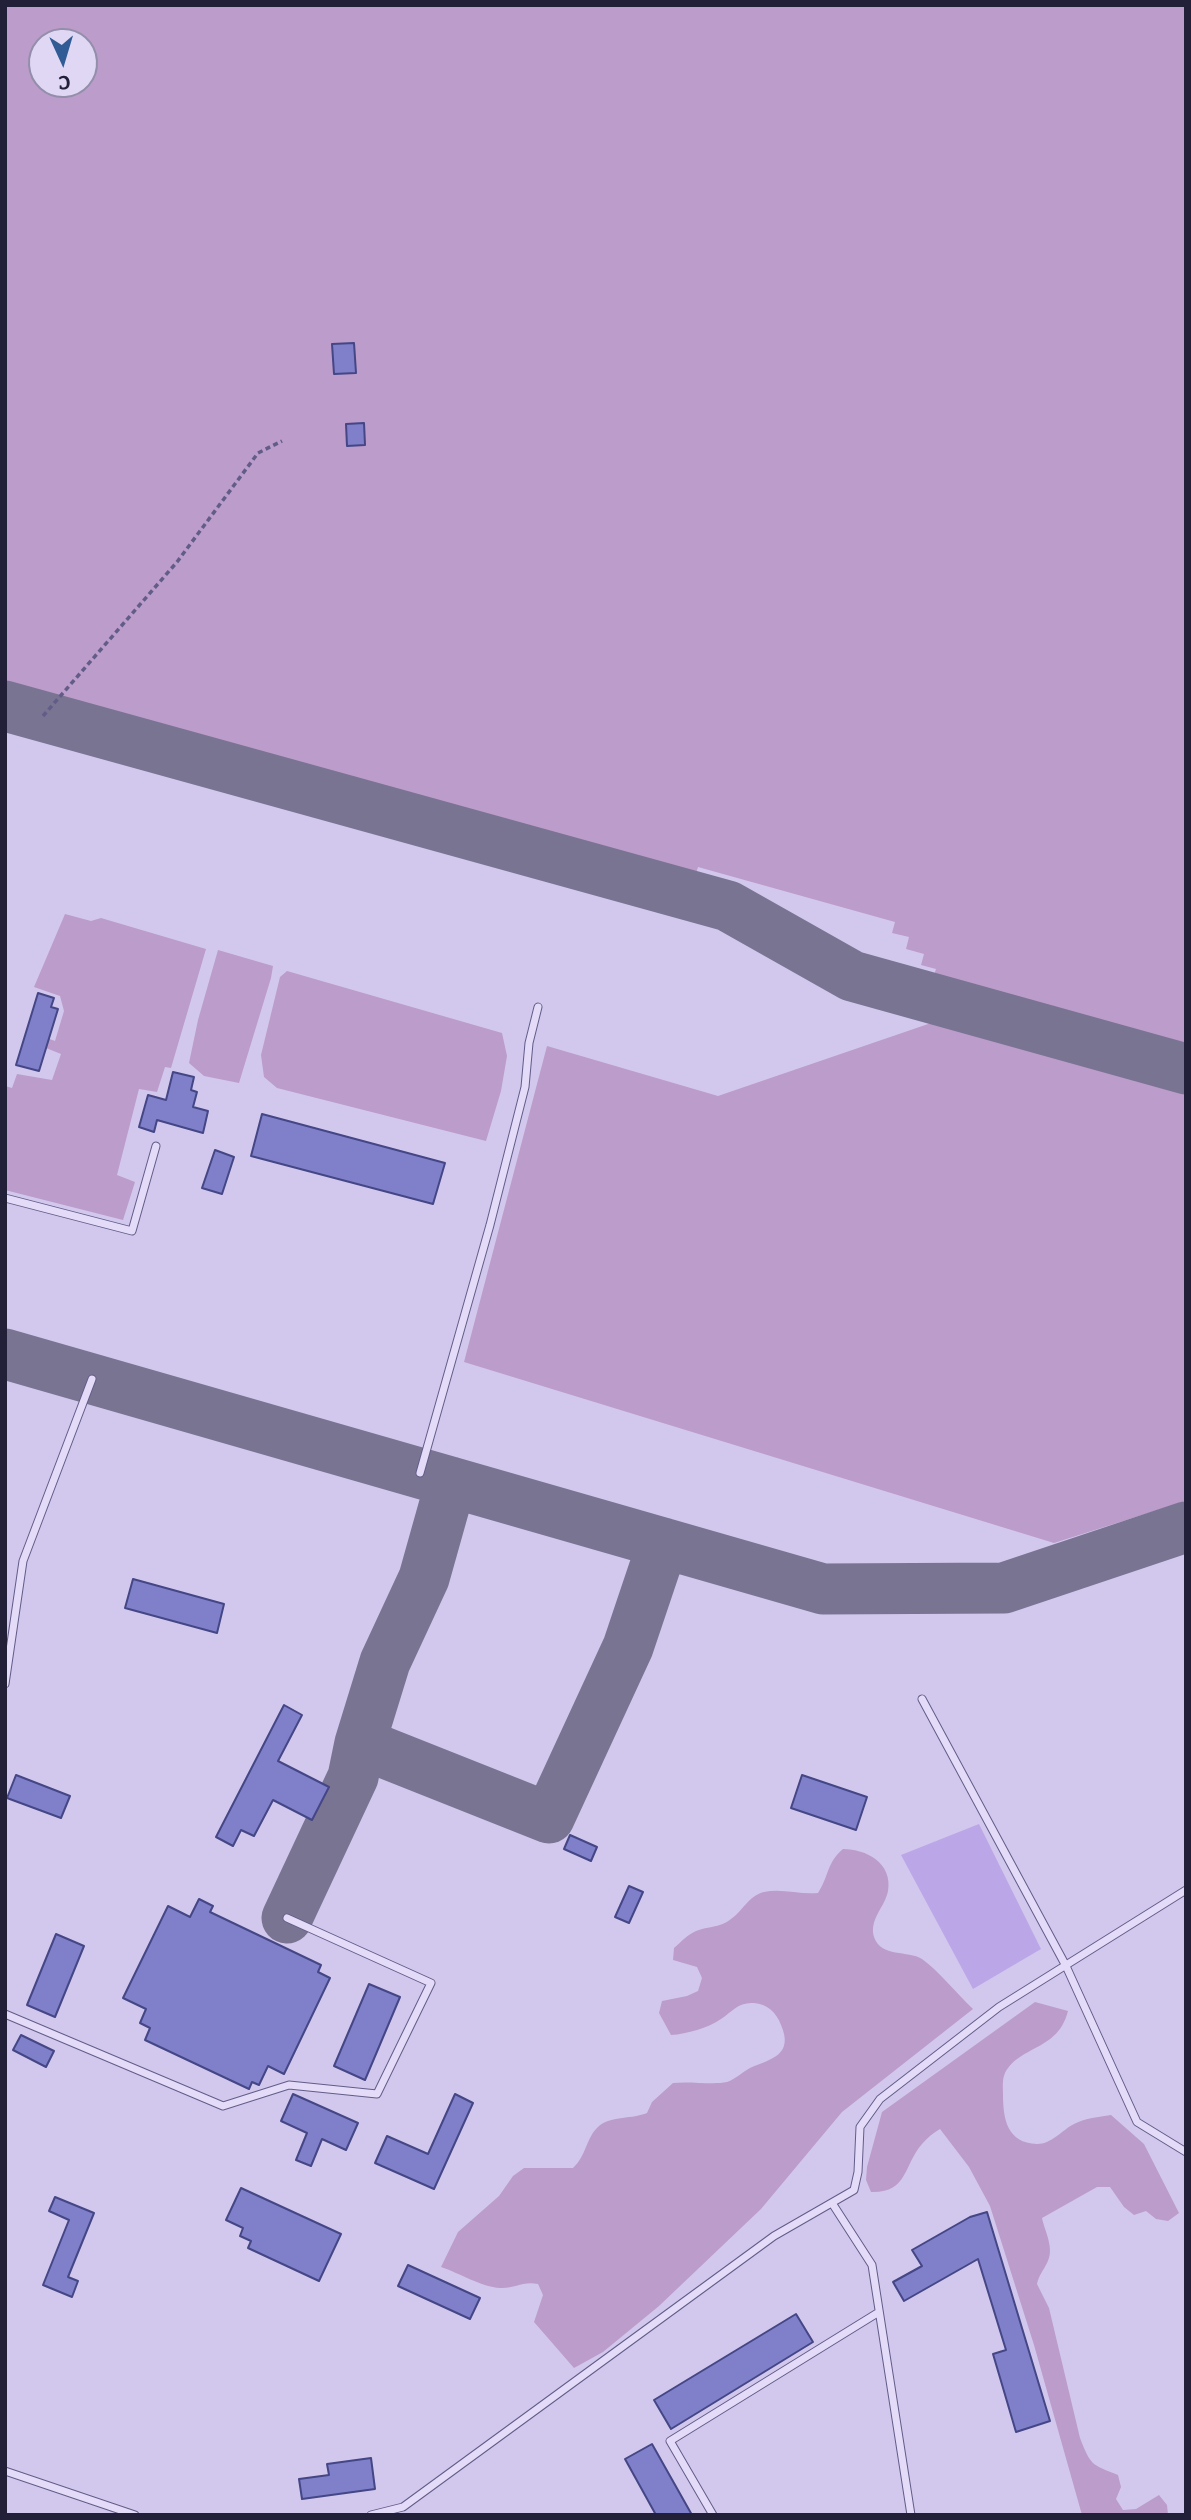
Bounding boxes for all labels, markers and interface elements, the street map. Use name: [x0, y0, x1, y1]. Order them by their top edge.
north arrow: [28, 28, 98, 98]
text: С: [58, 71, 71, 94]

